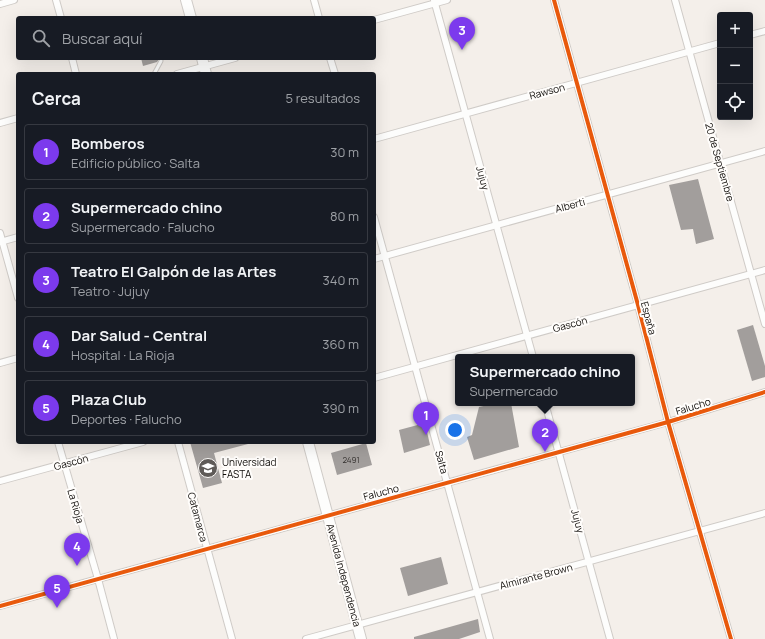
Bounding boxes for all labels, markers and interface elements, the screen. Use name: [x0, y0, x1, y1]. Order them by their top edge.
map controls: [717, 12, 753, 120]
button: +: [717, 12, 753, 48]
search box: [16, 16, 376, 60]
pin: 3: [449, 17, 475, 50]
icon: search: [30, 27, 52, 49]
text: Buscar aquí: [62, 28, 143, 49]
button: −: [717, 48, 753, 84]
street label: Rawson: [528, 80, 566, 102]
button: locate: [717, 84, 753, 120]
text: Cerca: [32, 87, 81, 110]
text: 5 resultados: [286, 89, 360, 107]
street label: 20 de Septiembre: [702, 121, 738, 203]
text: Bomberos: [71, 133, 145, 154]
text: 1: [43, 143, 49, 161]
text: 30 m: [330, 143, 359, 161]
text: Edificio público · Salta: [71, 154, 200, 172]
street label: Jujuy: [473, 164, 493, 192]
street label: Alberti: [554, 194, 586, 216]
text: Supermercado chino: [71, 197, 222, 218]
text: 2: [42, 207, 50, 225]
text: 80 m: [330, 207, 359, 225]
text: Supermercado · Falucho: [71, 218, 215, 236]
text: Teatro El Galpón de las Artes: [71, 261, 276, 282]
text: 3: [42, 271, 50, 289]
text: 340 m: [323, 271, 359, 289]
text: Teatro · Jujuy: [71, 282, 150, 300]
street label: España: [638, 300, 660, 336]
street label: Gascón: [551, 313, 589, 335]
text: Dar Salud - Central: [71, 325, 207, 346]
text: 4: [42, 335, 50, 353]
text: 360 m: [322, 335, 359, 353]
text: Hospital · La Rioja: [71, 346, 175, 364]
popup: [455, 354, 635, 406]
text: Supermercado chino: [469, 361, 621, 382]
text: Supermercado: [469, 382, 558, 400]
text: Plaza Club: [71, 389, 147, 410]
street label: Falucho: [674, 394, 712, 418]
text: 5: [42, 399, 50, 417]
text: 390 m: [322, 399, 359, 417]
pin: 1: [413, 402, 439, 435]
text: Deportes · Falucho: [71, 410, 182, 428]
pin: 2: [532, 419, 558, 452]
your location: [445, 420, 465, 440]
street label: Salta: [432, 449, 452, 475]
street label: Gascón: [52, 451, 90, 473]
house number: 2491: [342, 454, 360, 465]
place label: Universidad FASTA: [222, 455, 276, 481]
school or university icon: Universidad FASTA: [197, 457, 219, 479]
street label: Falucho: [362, 481, 400, 503]
street label: La Rioja: [64, 487, 88, 525]
street label: Catamarca: [185, 491, 211, 543]
street label: Jujuy: [568, 507, 588, 535]
street label: Avenida Independencia: [323, 522, 365, 628]
pin: 4: [64, 533, 90, 566]
street label: Almirante Brown: [498, 560, 574, 592]
pin: 5: [44, 575, 70, 608]

